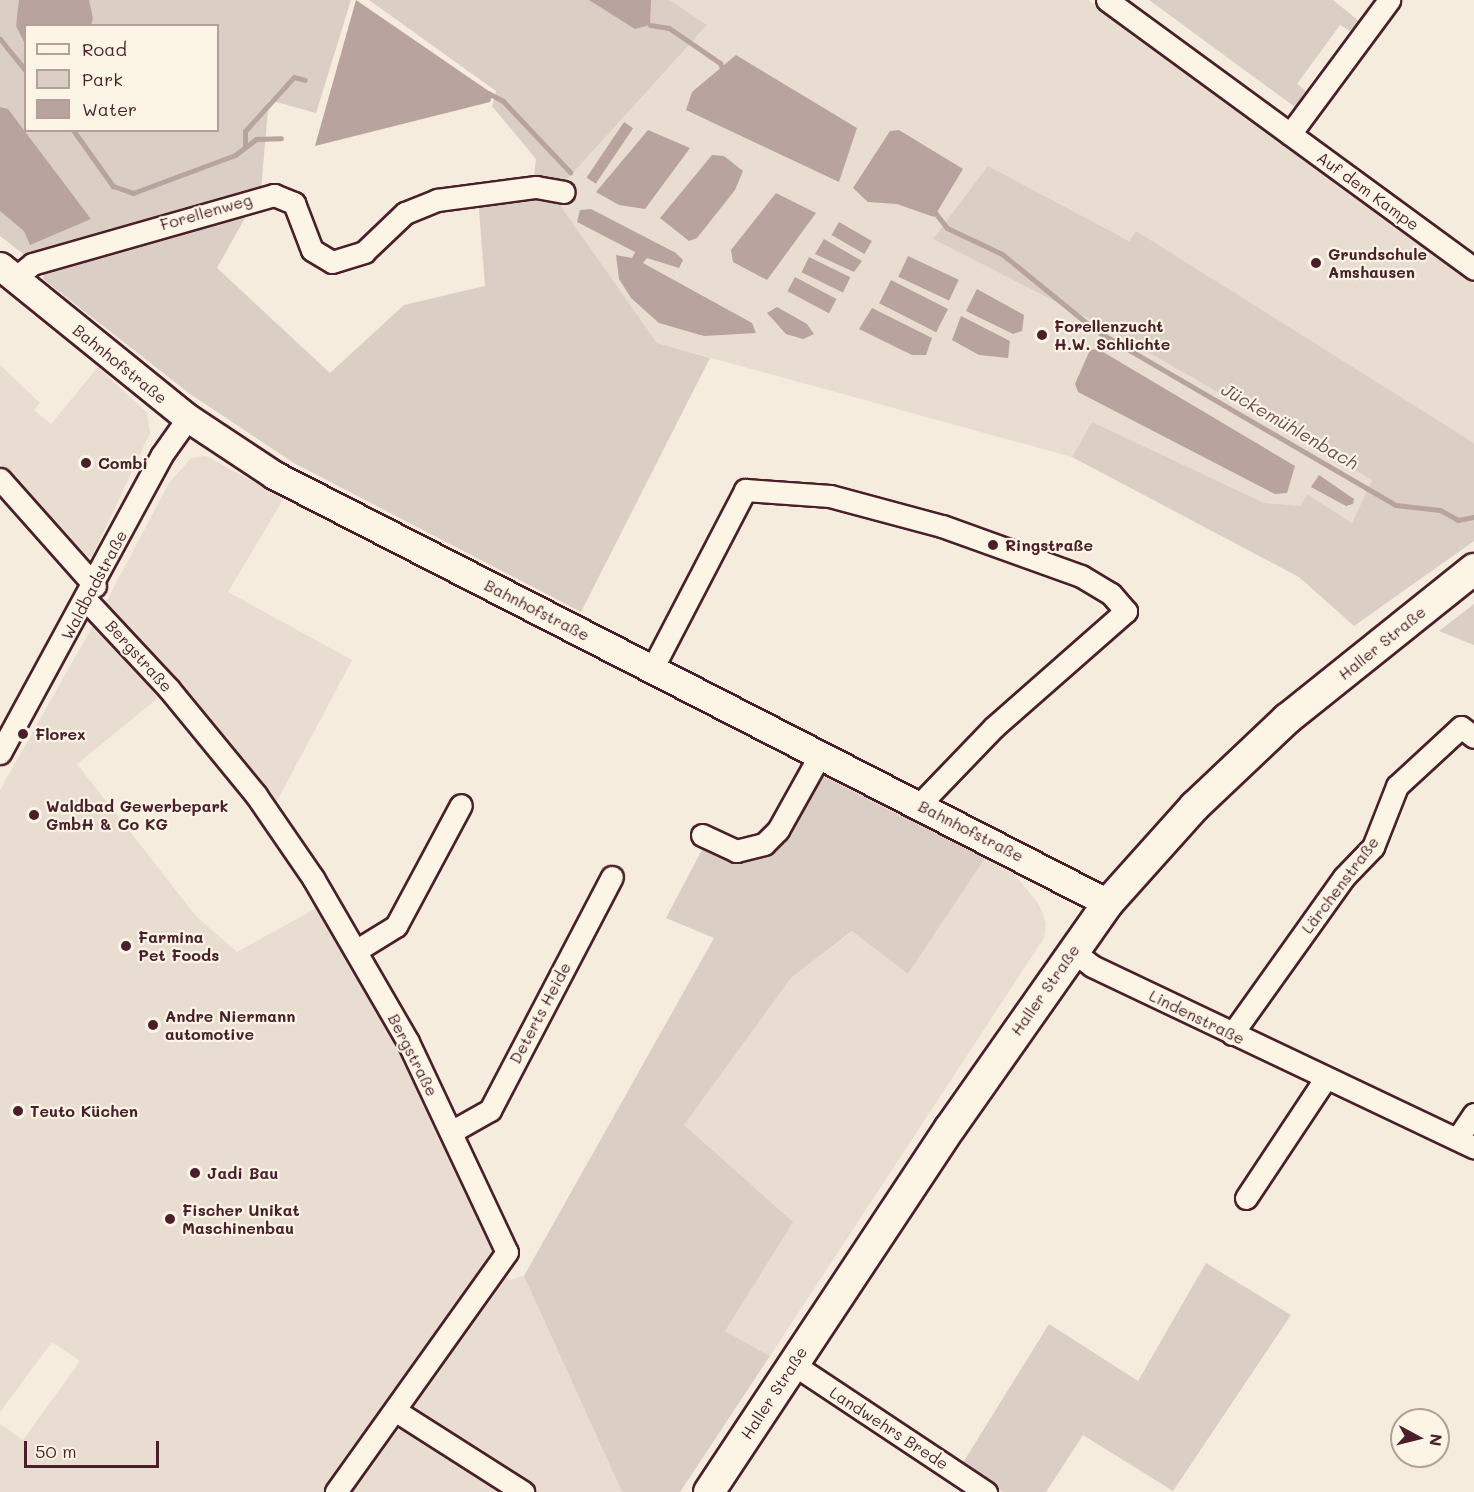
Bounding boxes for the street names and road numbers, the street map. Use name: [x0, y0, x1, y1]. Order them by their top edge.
street label: Auf dem Kampe: [1313, 148, 1423, 234]
street label: Forellenweg: [158, 190, 254, 234]
street label: Bahnhofstraße: [69, 320, 171, 408]
street label: Waldbadstraße: [57, 527, 131, 643]
street label: Bahnhofstraße: [481, 575, 593, 645]
street label: Haller Straße: [1335, 602, 1429, 684]
street label: Bergstraße: [102, 616, 176, 696]
street label: Bahnhofstraße: [915, 796, 1027, 866]
street label: Lärchenstraße: [1297, 833, 1383, 937]
street label: Haller Straße: [1007, 941, 1083, 1039]
street label: Deterts Heide: [505, 959, 575, 1067]
street label: Lindenstraße: [1146, 986, 1248, 1048]
street label: Bergstraße: [384, 1011, 442, 1099]
street label: Haller Straße: [737, 1343, 811, 1443]
street label: Landwehrs Brede: [826, 1382, 952, 1474]

